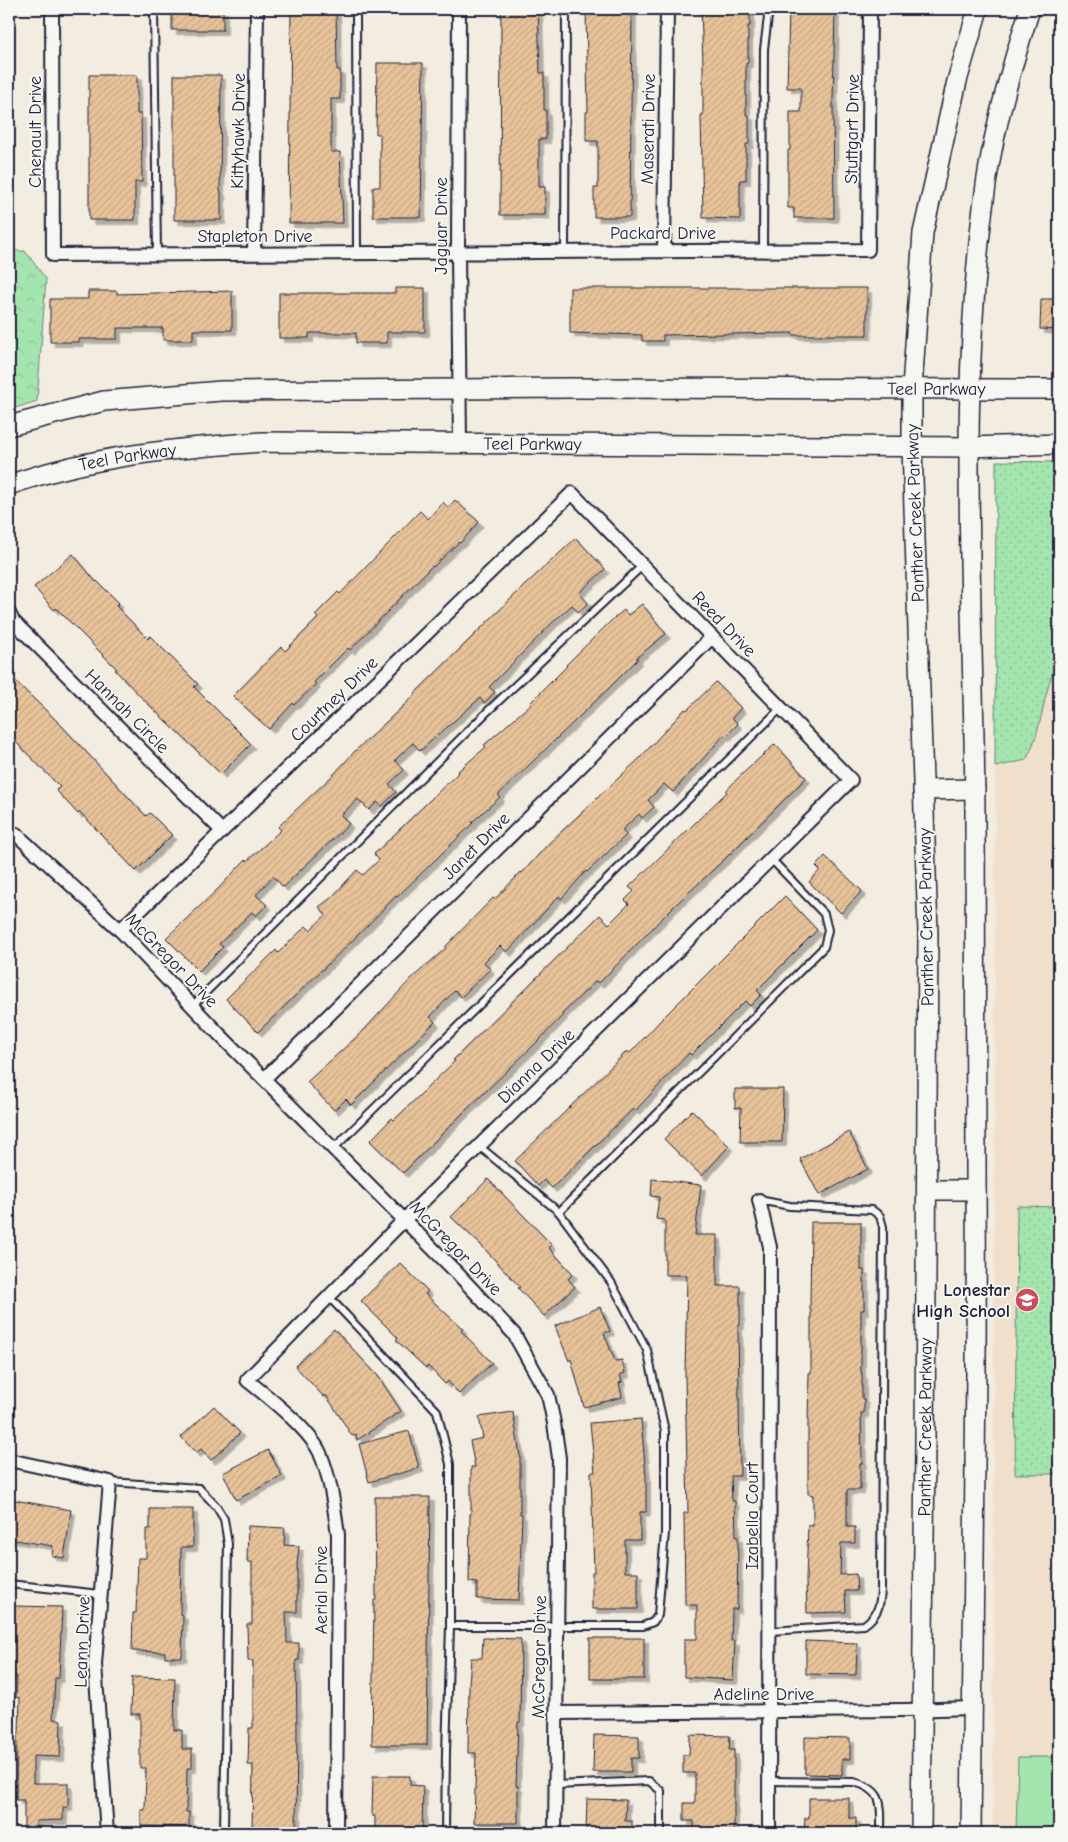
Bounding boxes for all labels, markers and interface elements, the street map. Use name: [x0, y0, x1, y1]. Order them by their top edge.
street label: Kittyhawk Drive: [227, 73, 250, 189]
street label: Maserati Drive: [637, 73, 660, 185]
street label: Stuttgart Drive: [841, 74, 864, 184]
street label: Chenault Drive: [25, 76, 46, 188]
street label: Jaguar Drive: [431, 177, 452, 275]
street label: Packard Drive: [610, 223, 716, 244]
street label: Stapleton Drive: [197, 226, 313, 247]
street label: Teel Parkway: [887, 379, 986, 400]
street label: Panther Creek Parkway: [902, 423, 929, 602]
street label: Teel Parkway: [483, 434, 583, 455]
street label: Teel Parkway: [77, 439, 178, 476]
street label: Reed Drive: [687, 587, 760, 661]
street label: Courtney Drive: [286, 652, 383, 746]
street label: Hannah Circle: [80, 665, 173, 758]
street label: Janet Drive: [438, 808, 514, 884]
street label: Panther Creek Parkway: [914, 827, 939, 1006]
street label: McGregor Drive: [121, 909, 222, 1012]
street label: Dianna Drive: [494, 1025, 579, 1108]
street label: McGregor Drive: [405, 1197, 506, 1300]
place label: Lonestar High School: [916, 1280, 1011, 1322]
school or university icon: Lonestar High School: [1014, 1287, 1040, 1313]
street label: Panther Creek Parkway: [914, 1337, 937, 1516]
street label: Izabella Court: [742, 1461, 763, 1570]
street label: Aerial Drive: [311, 1546, 332, 1634]
street label: McGregor Drive: [528, 1595, 551, 1719]
street label: Leann Drive: [70, 1596, 95, 1688]
street label: Adeline Drive: [714, 1684, 814, 1705]

